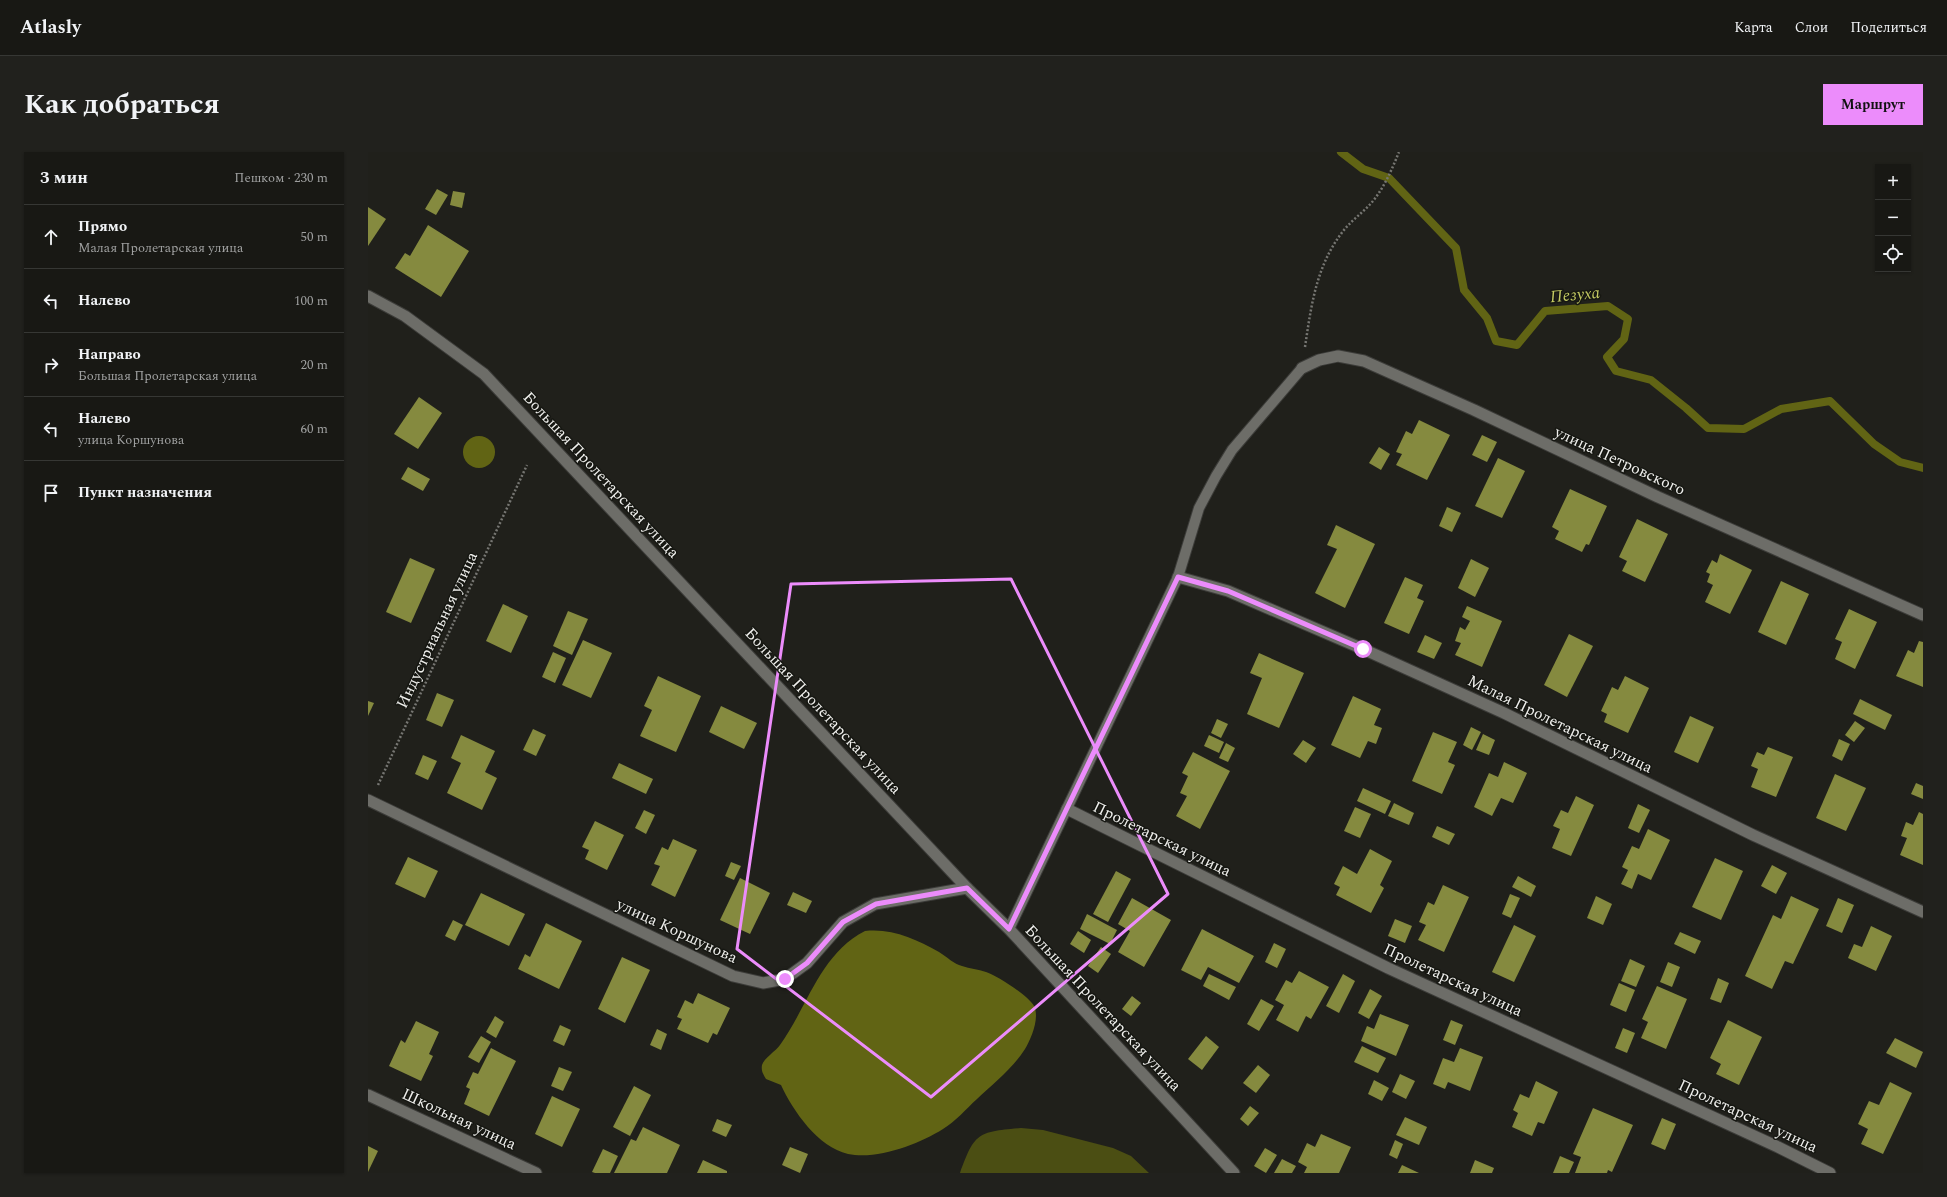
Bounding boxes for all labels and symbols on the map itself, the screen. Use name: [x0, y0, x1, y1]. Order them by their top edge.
water label: Пезуха: [1549, 280, 1601, 310]
street label: Большая Пролетарская улица: [517, 386, 685, 564]
street label: улица Петровского: [1550, 420, 1689, 502]
street label: Индустриальная улица: [390, 548, 484, 712]
street label: Большая Пролетарская улица: [739, 622, 907, 800]
route start: [1354, 640, 1372, 658]
street label: Малая Пролетарская улица: [1463, 669, 1657, 779]
street label: Пролетарская улица: [1089, 795, 1235, 883]
street label: улица Коршунова: [612, 892, 742, 970]
street label: Большая Пролетарская улица: [1019, 919, 1187, 1097]
street label: Пролетарская улица: [1379, 937, 1527, 1023]
route end: [776, 970, 794, 988]
street label: Пролетарская улица: [1674, 1073, 1822, 1159]
street label: Школьная улица: [398, 1082, 520, 1156]

